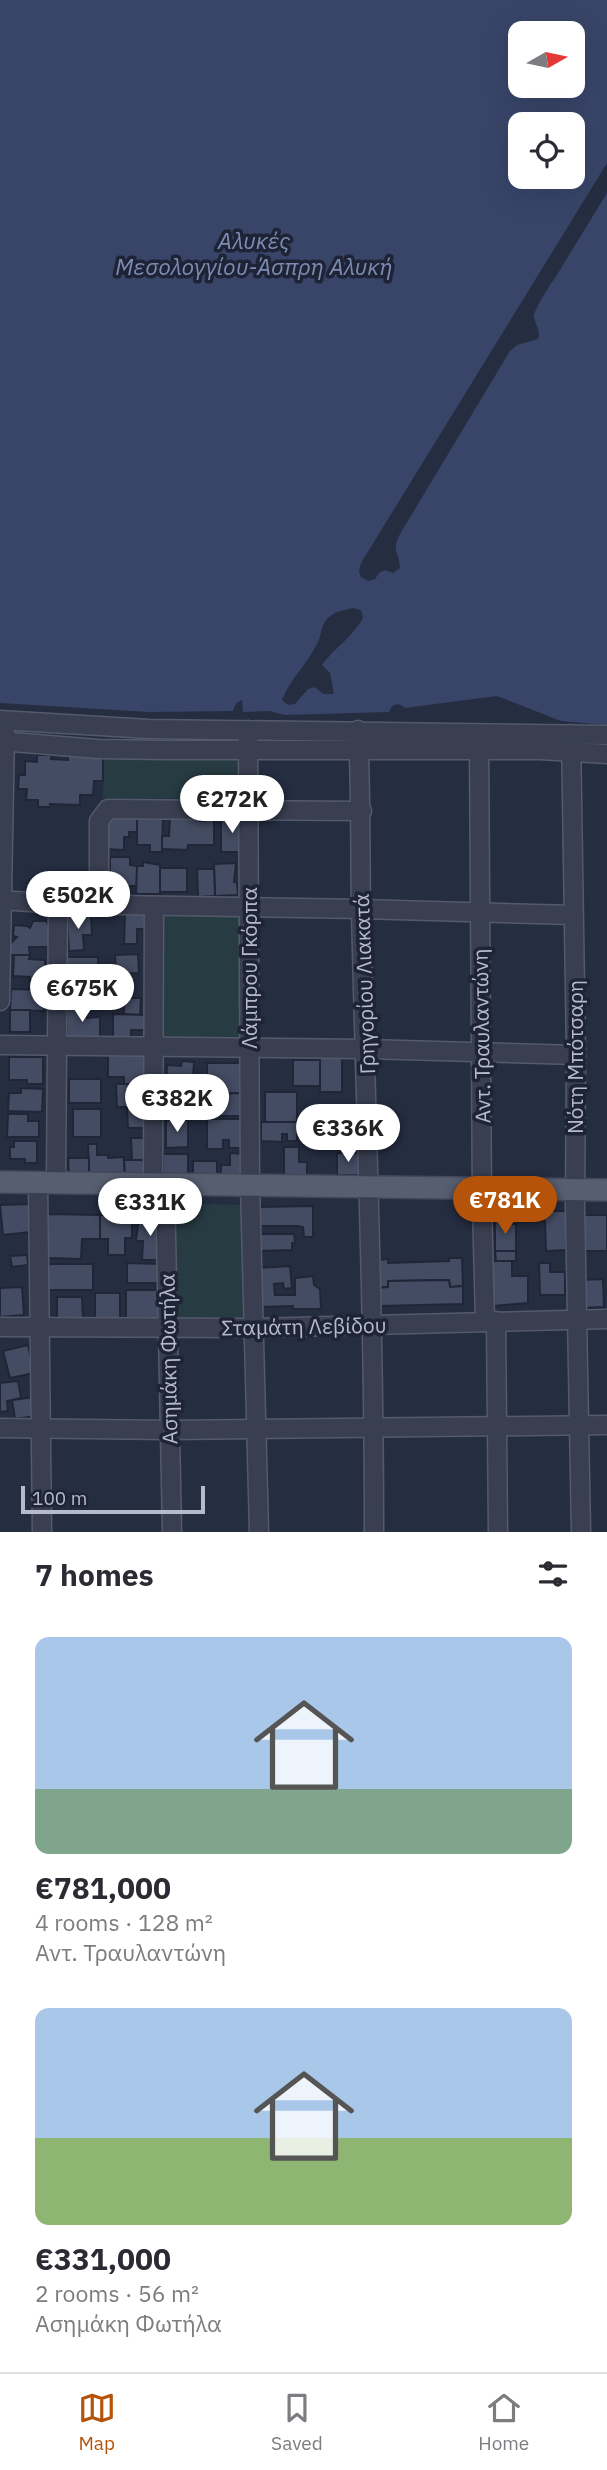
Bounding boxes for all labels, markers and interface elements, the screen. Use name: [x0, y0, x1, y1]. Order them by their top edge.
north arrow: [508, 21, 584, 98]
map controls: [508, 21, 585, 189]
button: locate: [508, 112, 585, 189]
water label: Αλυκές Μεσολογγίου-Άσπρη Αλυκή: [115, 225, 393, 281]
pin: €272K: [183, 776, 281, 835]
text: €272K: [196, 783, 268, 813]
pin: €502K: [29, 872, 127, 931]
text: €502K: [42, 879, 114, 909]
street label: Λάμπρου Γκόρπα: [235, 887, 263, 1049]
street label: Γρηγορίου Λιακατά: [347, 893, 381, 1075]
street label: Αντ. Τραυλαντώνη: [465, 948, 497, 1124]
pin: €675K: [33, 964, 131, 1024]
text: €675K: [46, 972, 118, 1002]
street label: Νότη Μπότσαρη: [561, 980, 589, 1134]
pin: €382K: [128, 1074, 226, 1134]
text: €382K: [141, 1082, 213, 1112]
pin: €336K: [299, 1104, 397, 1164]
text: €336K: [312, 1112, 384, 1142]
pin: €781K: [456, 1176, 554, 1236]
pin: €331K: [101, 1178, 199, 1238]
text: €781K: [469, 1184, 541, 1214]
text: €331K: [114, 1186, 186, 1216]
street label: Ασημάκη Φωτήλα: [153, 1273, 183, 1445]
street label: Σταμάτη Λεβίδου: [221, 1311, 387, 1341]
scale bar: [21, 1483, 205, 1515]
text: 100 m: [32, 1486, 87, 1510]
text: 7 homes: [35, 1555, 154, 1594]
icon: filters: [534, 1555, 572, 1593]
icon: home: [241, 1682, 367, 1808]
text: €781,000: [35, 1868, 171, 1907]
text: 4 rooms · 128 m²: [35, 1907, 213, 1937]
text: Αντ. Τραυλαντώνη: [35, 1937, 226, 1967]
icon: home: [241, 2053, 367, 2179]
text: €331,000: [35, 2239, 171, 2278]
text: 2 rooms · 56 m²: [35, 2278, 199, 2308]
text: Ασημάκη Φωτήλα: [35, 2308, 222, 2338]
tab: Map: [78, 2389, 116, 2455]
tab: Saved: [271, 2389, 323, 2455]
tab: Home: [478, 2389, 529, 2455]

